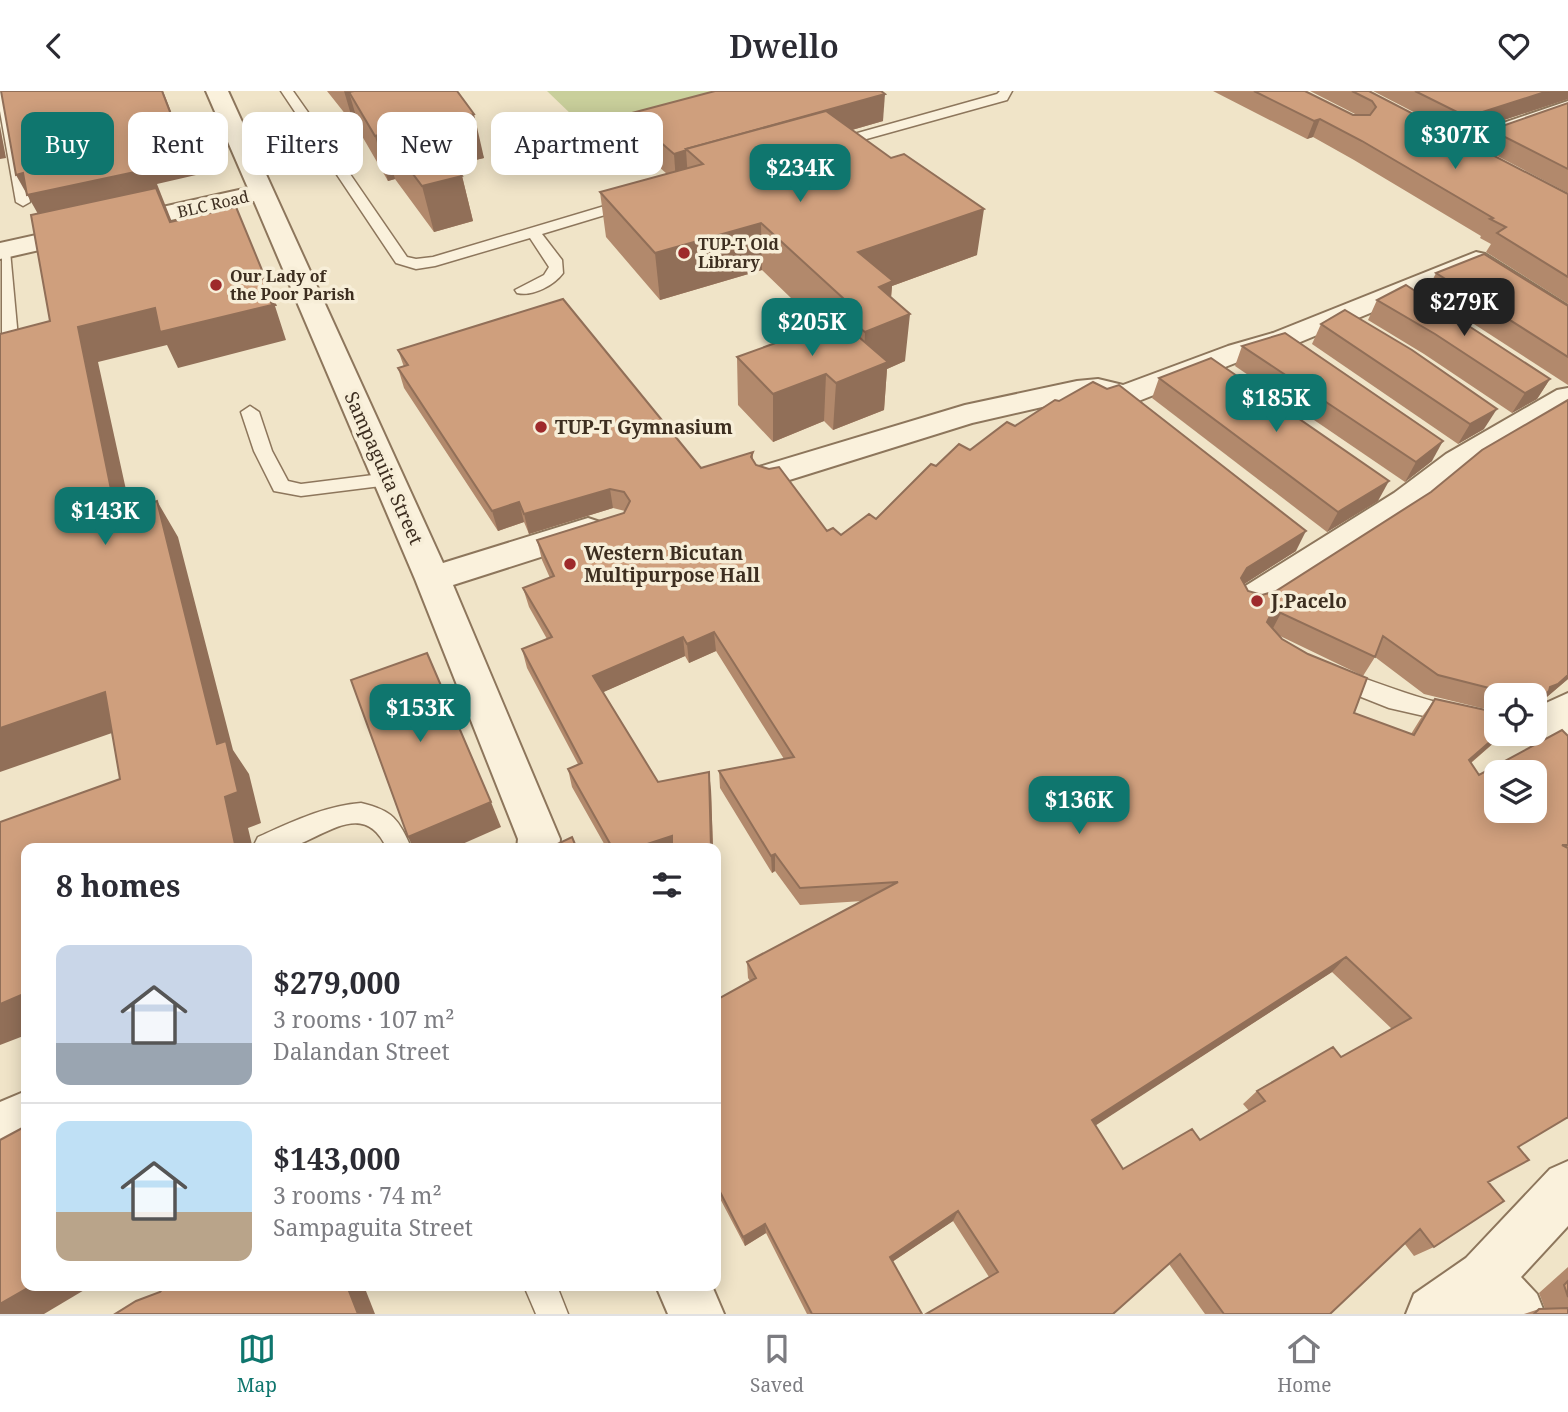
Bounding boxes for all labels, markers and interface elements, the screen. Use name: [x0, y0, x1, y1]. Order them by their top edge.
text: Dwello: [729, 24, 839, 67]
icon: back: [35, 27, 73, 65]
icon: heart: [1495, 27, 1533, 65]
pin: $307K: [1406, 111, 1504, 171]
chip: Buy: [21, 112, 114, 175]
chip: Rent: [128, 112, 228, 175]
chip: Filters: [242, 112, 363, 175]
chip: New: [377, 112, 477, 175]
chip: Apartment: [491, 112, 663, 175]
text: $307K: [1421, 118, 1489, 150]
pin: $234K: [751, 145, 849, 204]
text: $234K: [766, 151, 834, 183]
street label: BLC Road: [175, 185, 251, 223]
place label: TUP-T Old Library: [698, 233, 779, 273]
marker: TUP-T Old Library: [676, 245, 692, 261]
place label: Our Lady of the Poor Parish: [230, 265, 355, 305]
marker: Our Lady of the Poor Parish: [208, 277, 224, 293]
pin: $279K: [1415, 279, 1513, 338]
text: $279K: [1430, 285, 1498, 317]
pin: $205K: [763, 299, 861, 358]
text: $205K: [778, 305, 846, 337]
pin: $185K: [1227, 375, 1325, 434]
text: $185K: [1242, 381, 1310, 413]
street label: Sampaguita Street: [339, 387, 430, 549]
place label: TUP-T Gymnasium: [555, 414, 733, 440]
marker: TUP-T Gymnasium: [533, 419, 549, 435]
pin: $143K: [56, 487, 154, 547]
text: $143K: [71, 494, 139, 526]
place label: Western Bicutan Multipurpose Hall: [584, 540, 760, 588]
marker: Western Bicutan Multipurpose Hall: [562, 556, 578, 572]
place label: J.Pacelo: [1270, 588, 1347, 614]
marker: J.Pacelo: [1249, 593, 1265, 609]
map controls: [1484, 683, 1547, 823]
button: locate: [1484, 683, 1547, 746]
pin: $153K: [371, 685, 469, 744]
text: $153K: [386, 691, 454, 723]
button: layers: [1484, 760, 1547, 823]
pin: $136K: [1030, 777, 1128, 836]
text: $136K: [1045, 783, 1113, 815]
text: 8 homes: [56, 865, 180, 906]
icon: filters: [648, 866, 686, 904]
text: $279,000: [273, 962, 400, 1003]
icon: home: [112, 973, 196, 1057]
text: 3 rooms · 107 m²: [273, 1003, 455, 1035]
text: Dalandan Street: [273, 1035, 450, 1067]
text: $143,000: [273, 1138, 400, 1179]
icon: home: [112, 1149, 196, 1233]
text: 3 rooms · 74 m²: [273, 1179, 442, 1211]
text: Sampaguita Street: [273, 1211, 473, 1243]
tab: Map: [237, 1330, 277, 1398]
tab: Saved: [750, 1330, 804, 1398]
tab: Home: [1277, 1330, 1331, 1398]

